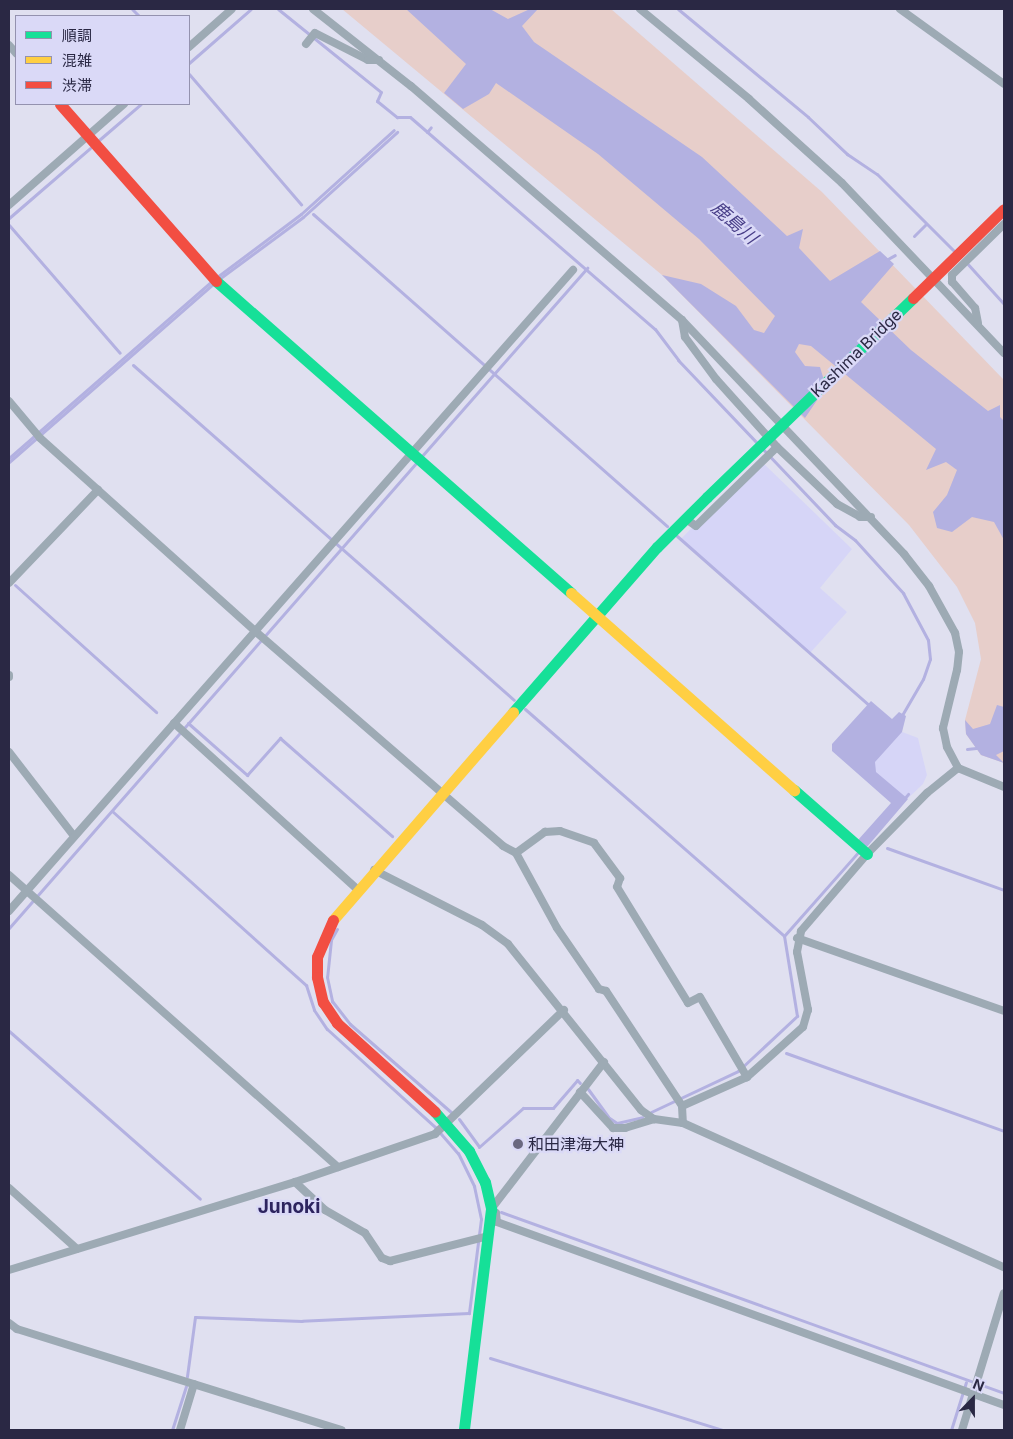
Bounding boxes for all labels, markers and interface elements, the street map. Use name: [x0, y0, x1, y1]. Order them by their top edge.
legend: [15, 15, 190, 105]
text: 順調: [62, 26, 92, 45]
text: 混雑: [62, 51, 92, 70]
text: 渋滞: [62, 76, 92, 95]
water label: 鹿島川: [707, 197, 761, 249]
street label: Kashima Bridge: [807, 305, 905, 401]
place label: 和田津海大神: [528, 1134, 624, 1154]
marker: 和田津海大神: [512, 1138, 524, 1150]
district label: Junoki: [258, 1196, 320, 1218]
north arrow: [948, 1374, 998, 1424]
text: N: [971, 1375, 987, 1395]

